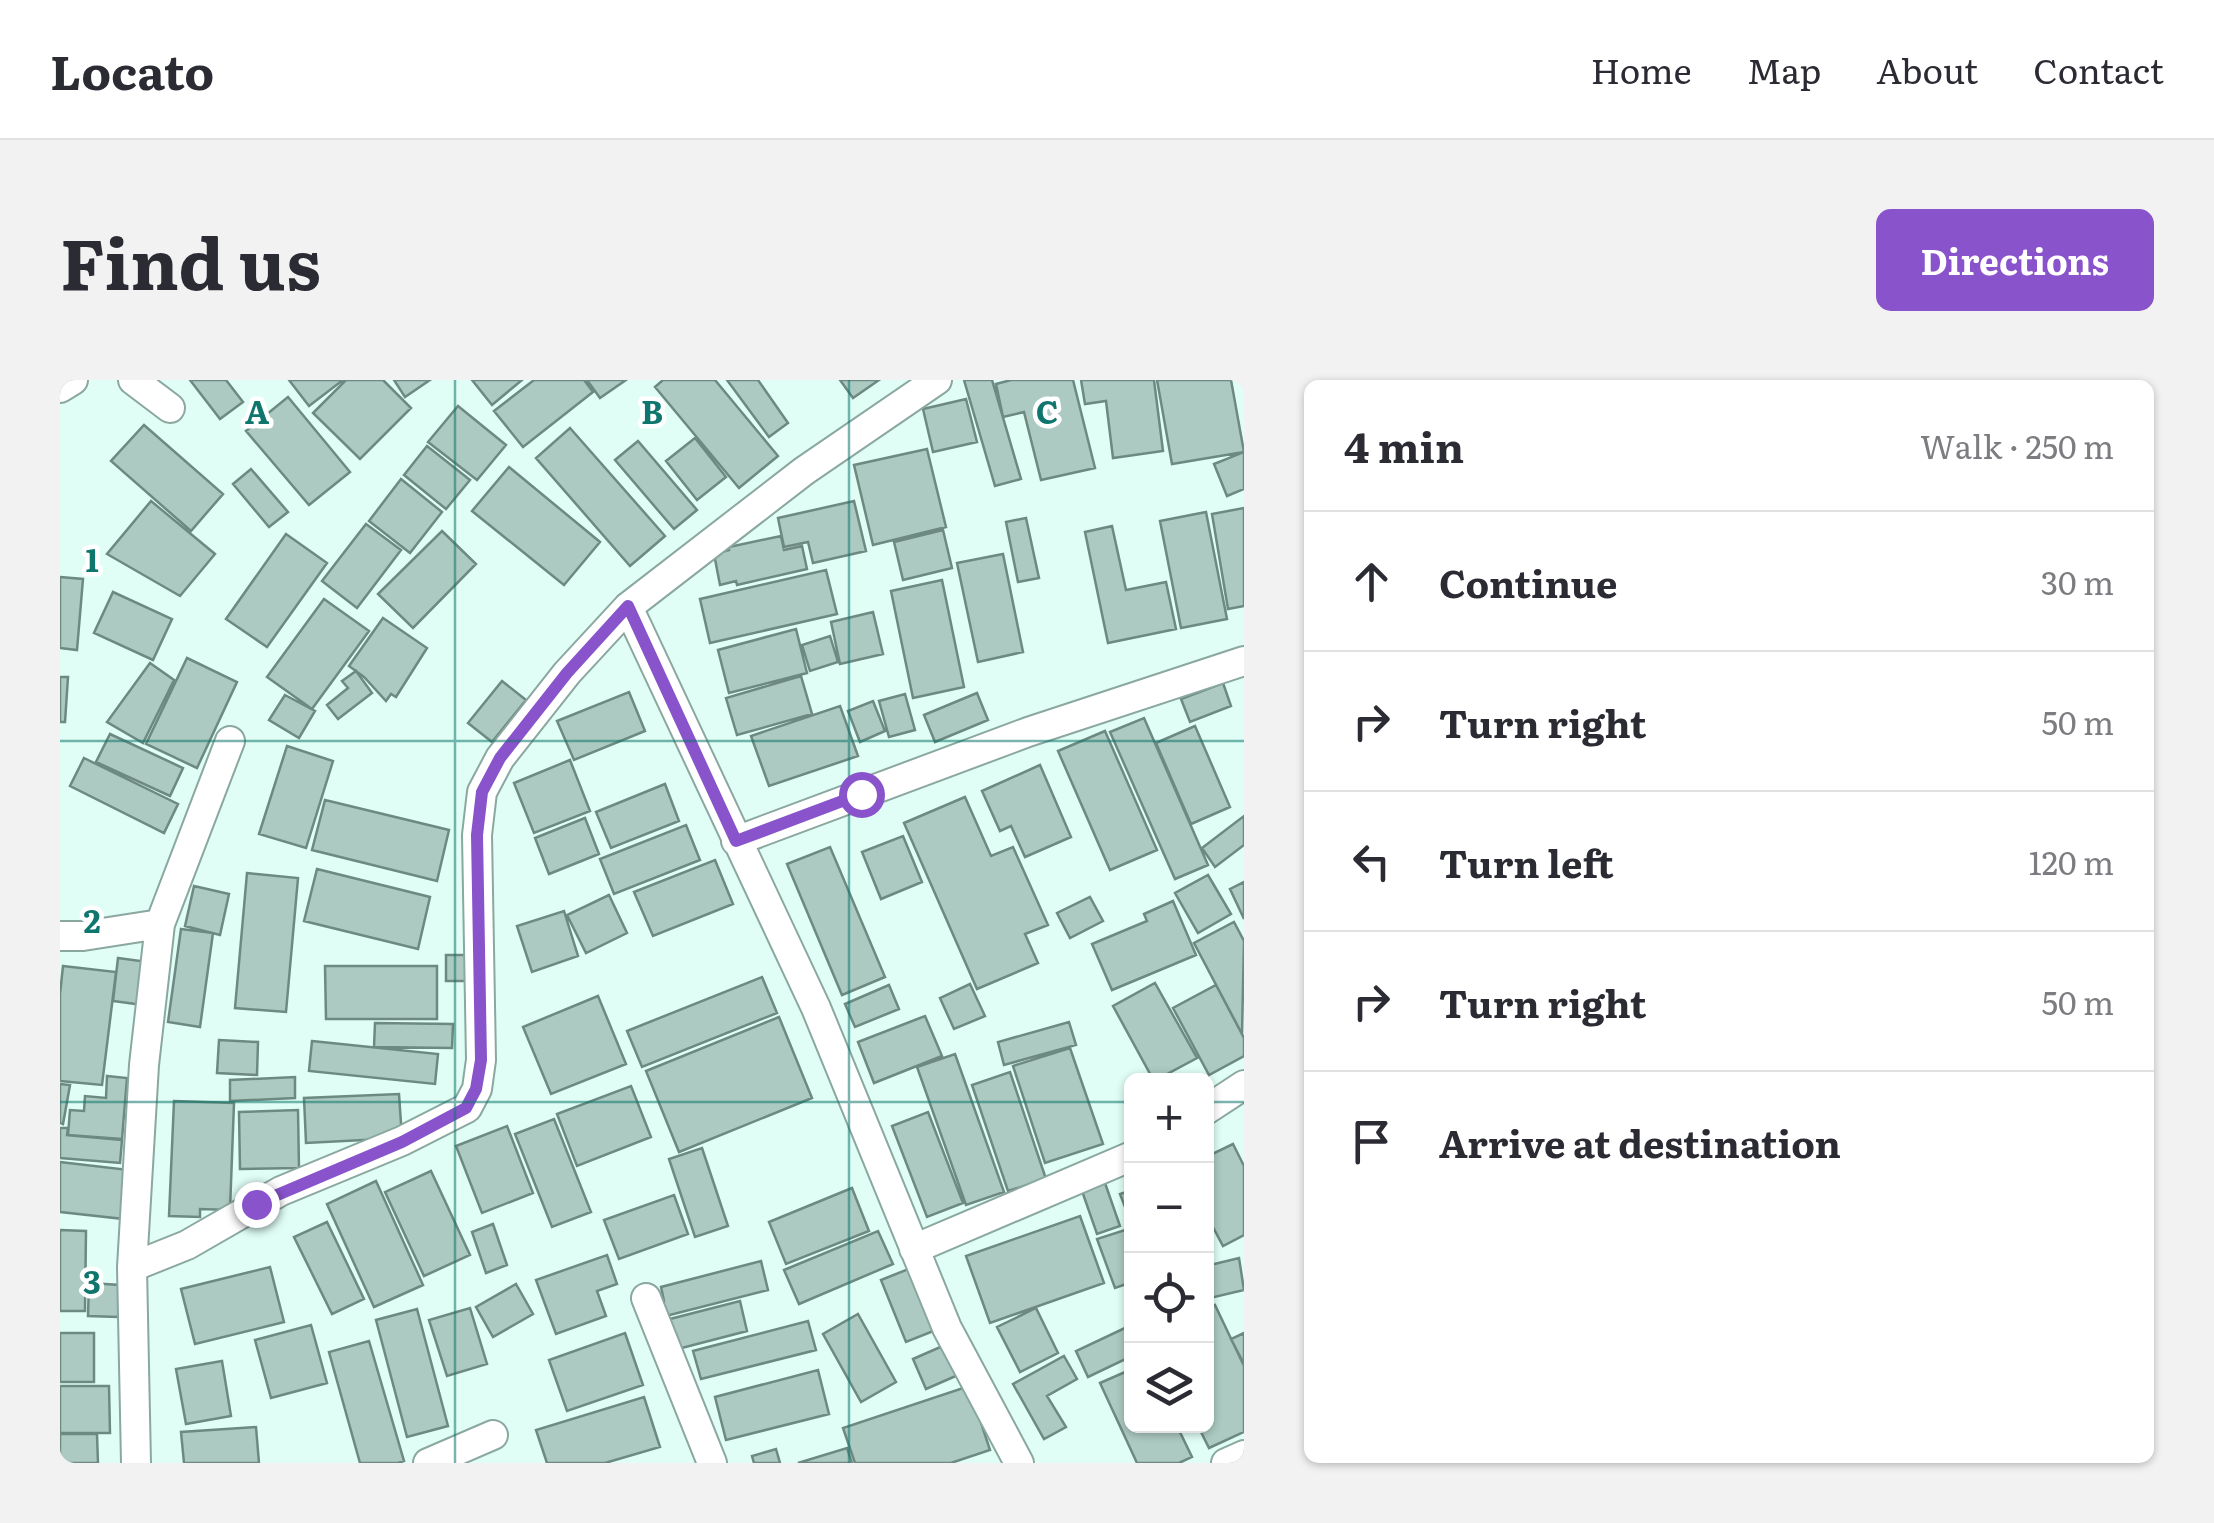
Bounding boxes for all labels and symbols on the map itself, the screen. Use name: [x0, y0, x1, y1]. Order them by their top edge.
text: A: [245, 386, 269, 434]
text: B: [641, 386, 663, 434]
text: C: [1036, 386, 1058, 434]
text: 1: [85, 534, 99, 582]
route start: [839, 772, 885, 818]
text: 2: [83, 895, 101, 943]
route end: [234, 1182, 280, 1228]
text: 3: [83, 1256, 101, 1304]

